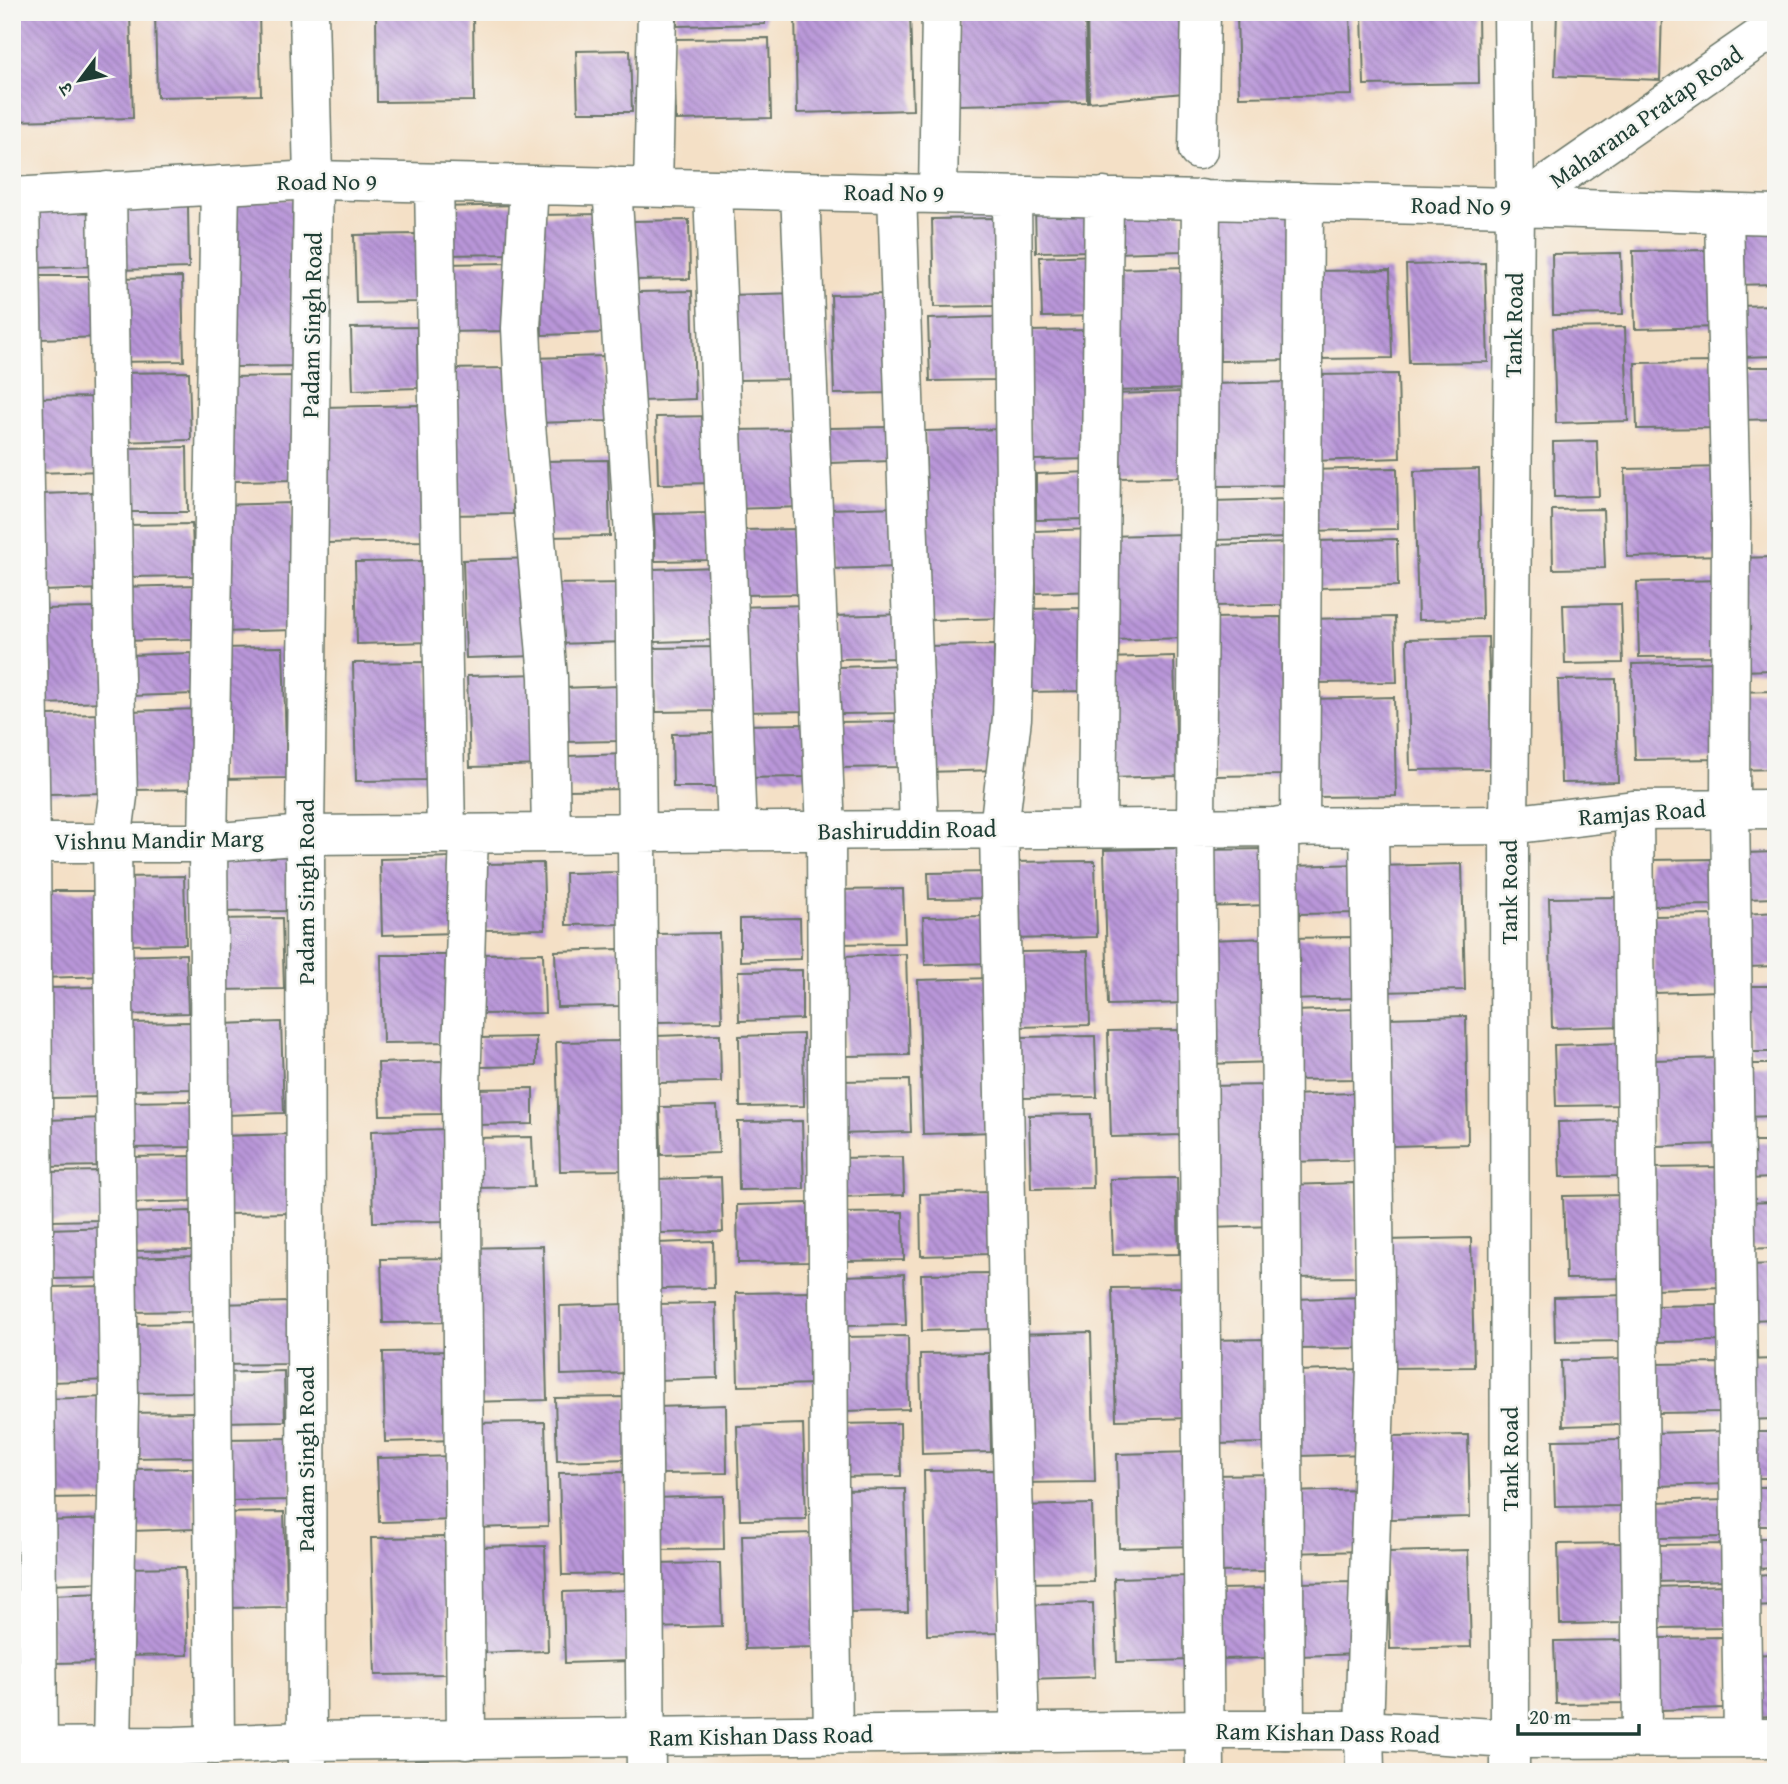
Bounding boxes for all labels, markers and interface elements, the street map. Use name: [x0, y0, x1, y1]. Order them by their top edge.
street label: Maharana Pratap Road: [1542, 36, 1750, 197]
north arrow: [46, 46, 116, 116]
text: उ: [50, 76, 81, 102]
street label: Road No 9: [277, 164, 377, 199]
street label: Road No 9: [844, 174, 944, 211]
street label: Road No 9: [1411, 187, 1511, 224]
street label: Padam Singh Road: [292, 231, 331, 418]
street label: Tank Road: [1495, 272, 1532, 378]
street label: Ramjas Road: [1577, 791, 1707, 834]
street label: Padam Singh Road: [288, 799, 323, 985]
street label: Bashiruddin Road: [817, 810, 997, 849]
street label: Vishnu Mandir Marg: [54, 820, 264, 859]
street label: Tank Road: [1491, 839, 1526, 945]
street label: Padam Singh Road: [288, 1366, 323, 1552]
street label: Tank Road: [1492, 1406, 1527, 1512]
scale bar: [1518, 1693, 1639, 1737]
text: 20 m: [1529, 1701, 1571, 1732]
street label: Ram Kishan Dass Road: [1215, 1713, 1441, 1752]
street label: Ram Kishan Dass Road: [648, 1716, 874, 1755]

